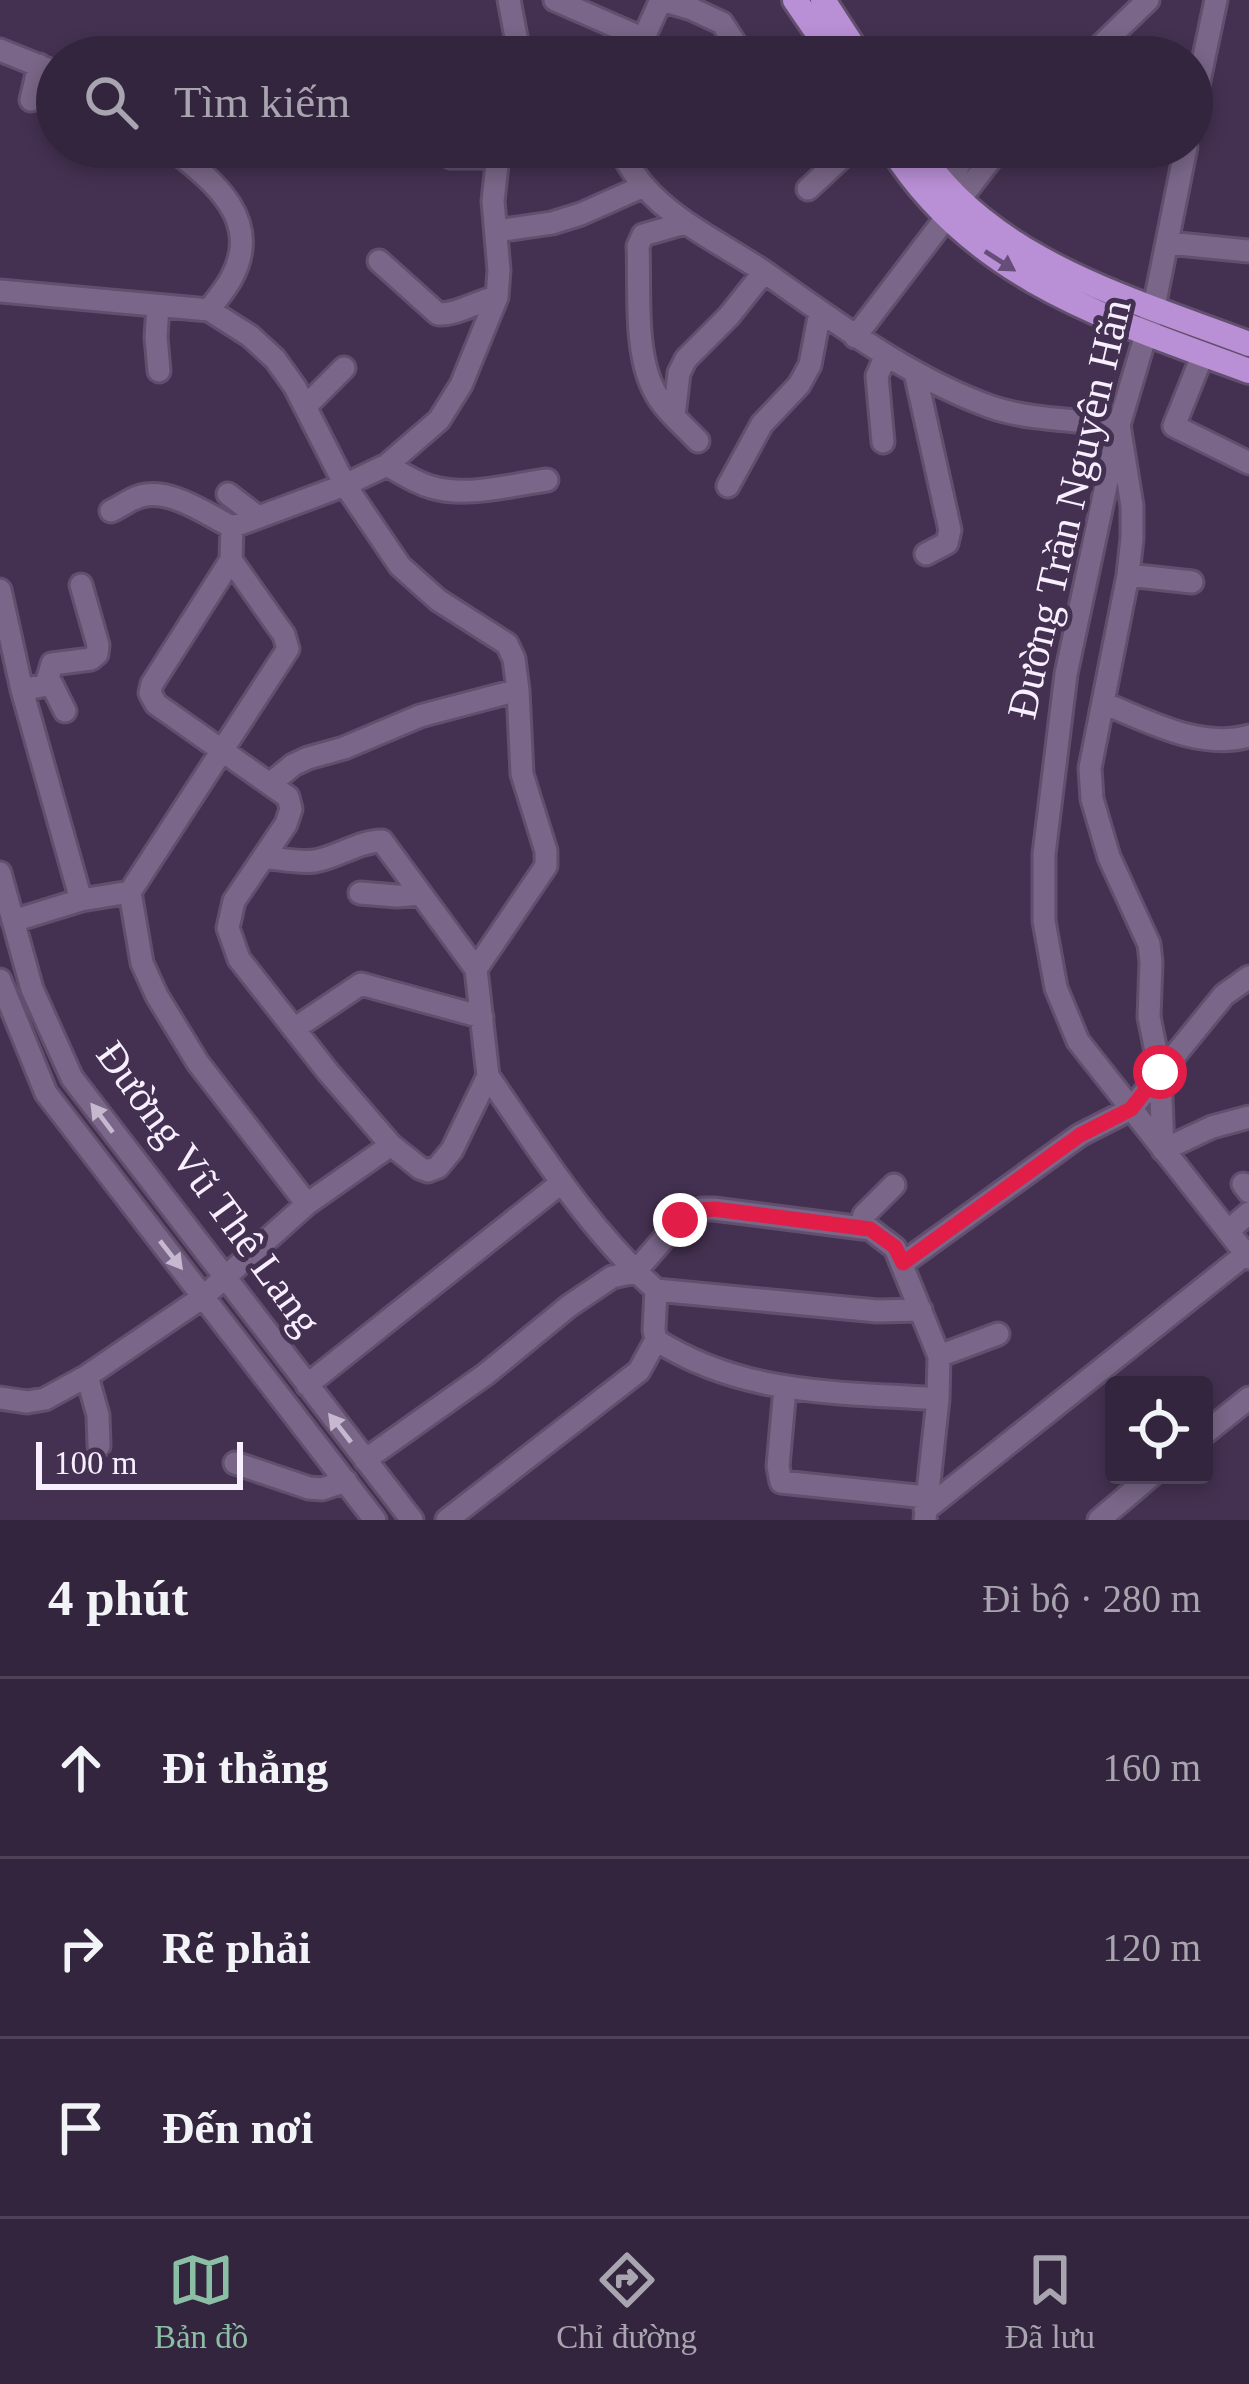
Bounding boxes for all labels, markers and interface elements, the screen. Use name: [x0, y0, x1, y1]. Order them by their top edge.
search box: [36, 36, 1213, 168]
icon: search: [78, 69, 144, 135]
text: Tìm kiếm: [174, 77, 350, 127]
one-way arrow: [983, 249, 1016, 271]
street label: Đường Trần Nguyên Hãn: [998, 295, 1140, 723]
street label: Đường Vũ Thê Lang: [87, 1033, 331, 1343]
route start: [1133, 1045, 1187, 1099]
one-way arrow: [91, 1102, 115, 1134]
route end: [653, 1193, 707, 1247]
one-way arrow: [158, 1240, 183, 1271]
map controls: [1105, 1376, 1213, 1484]
button: locate: [1105, 1376, 1213, 1484]
one-way arrow: [328, 1412, 353, 1443]
scale bar: [36, 1436, 243, 1489]
text: 100 m: [54, 1445, 137, 1481]
text: 4 phút: [48, 1570, 188, 1626]
text: Đi bộ · 280 m: [982, 1577, 1201, 1620]
icon: ahead: [48, 1735, 114, 1801]
text: Đi thẳng: [162, 1743, 328, 1793]
text: 160 m: [1102, 1746, 1201, 1789]
icon: right: [48, 1915, 114, 1981]
text: Rẽ phải: [162, 1923, 311, 1973]
text: 120 m: [1102, 1926, 1201, 1969]
icon: arrive: [48, 2095, 114, 2161]
text: Đến nơi: [162, 2103, 313, 2153]
tab: Bản đồ: [154, 2247, 248, 2356]
tab: Chỉ đường: [556, 2247, 697, 2356]
tab: Đã lưu: [1005, 2247, 1095, 2356]

